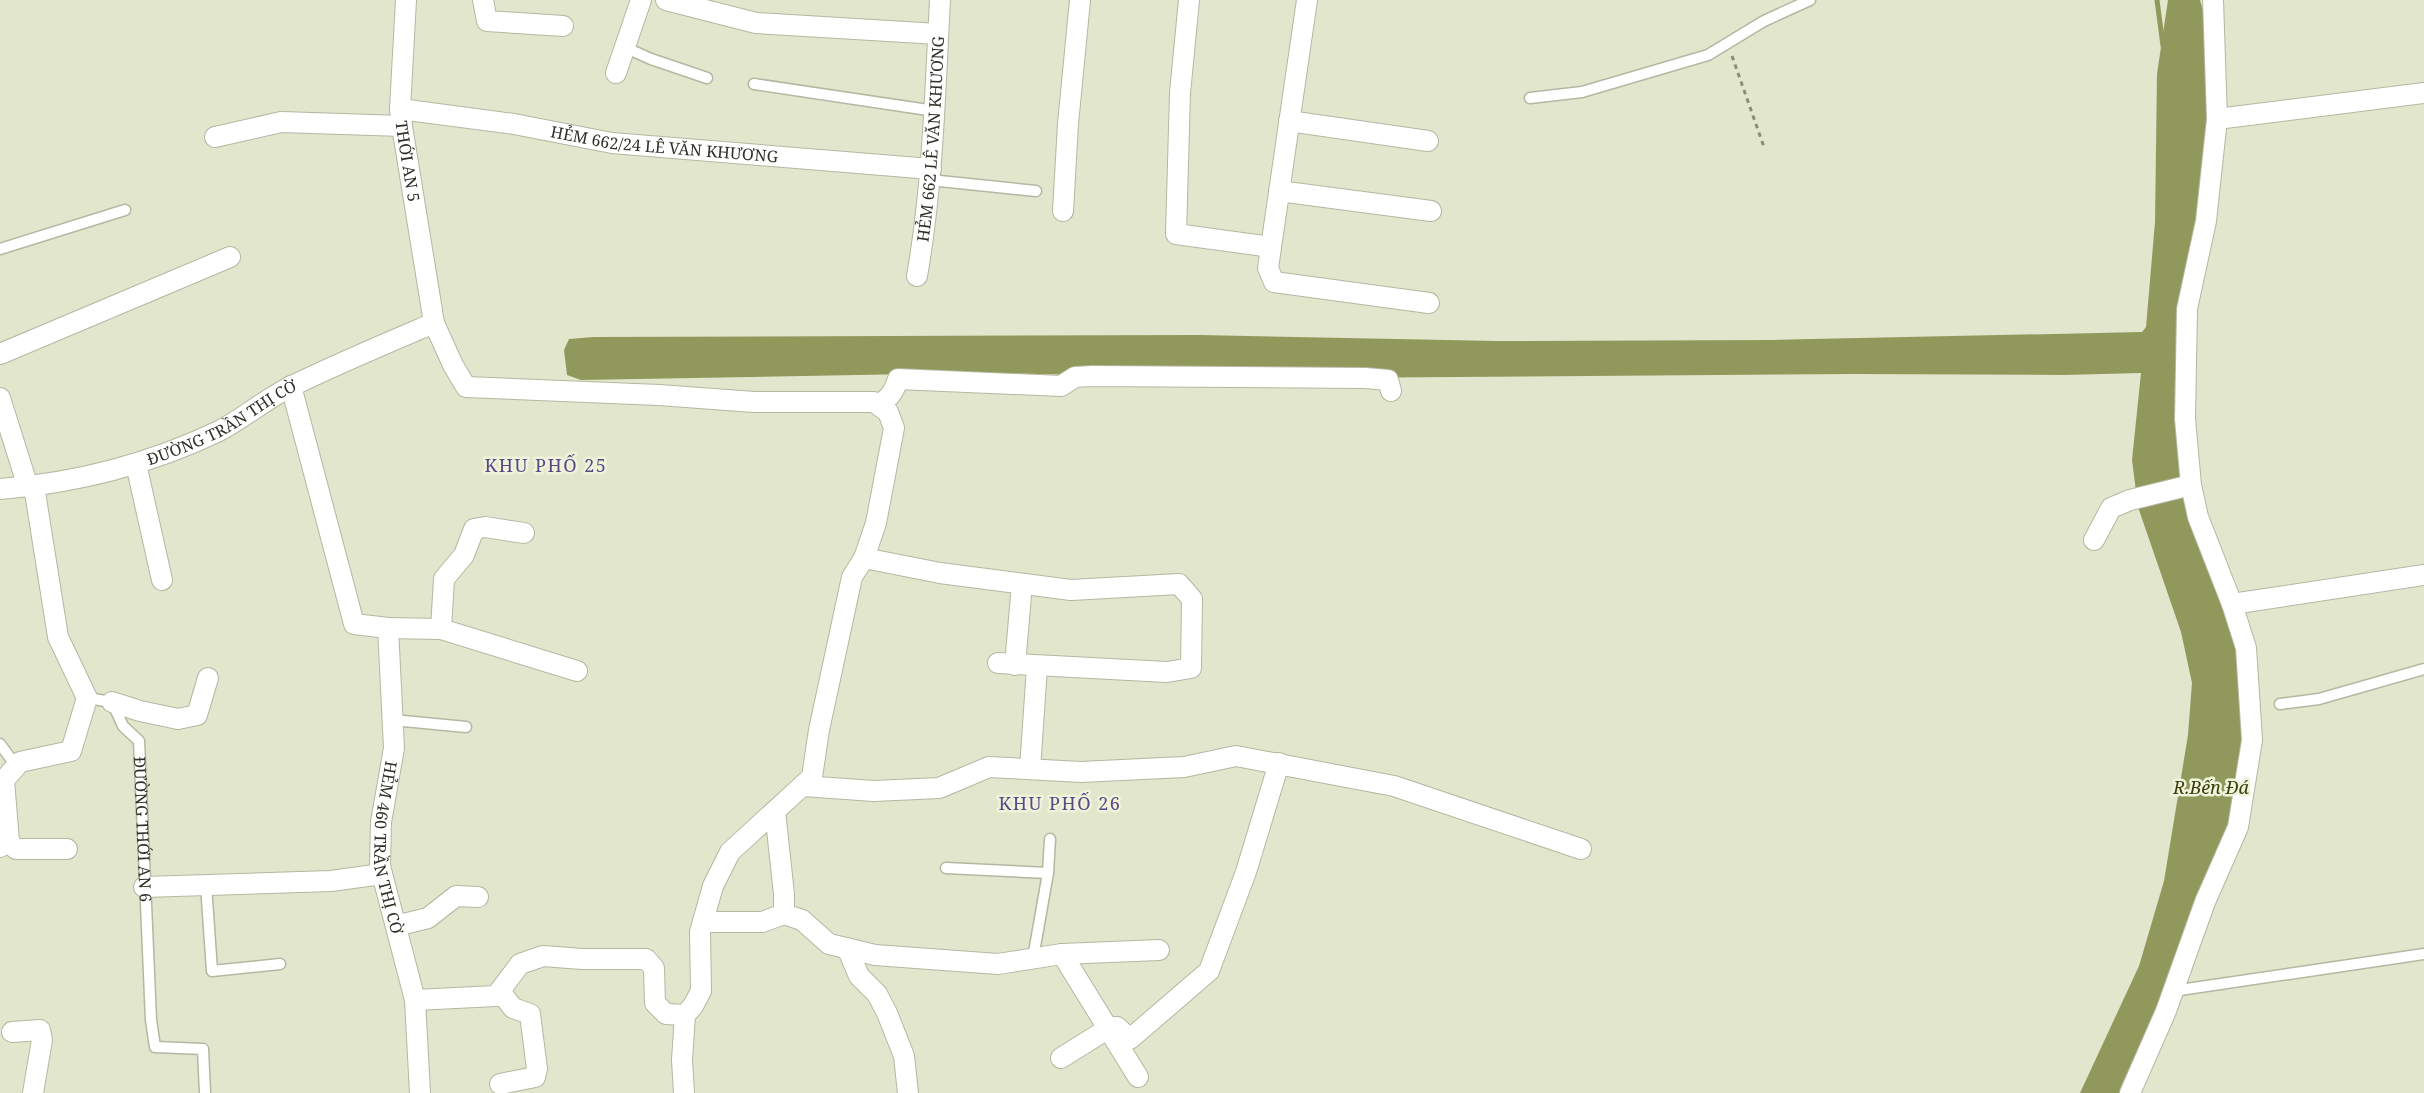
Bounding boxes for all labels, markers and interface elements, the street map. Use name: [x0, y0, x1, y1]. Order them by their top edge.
street label: HẺM 662 LÊ VĂN KHƯƠNG: [912, 35, 949, 243]
street label: THỚI AN 5: [390, 120, 425, 203]
street label: HẺM 662/24 LÊ VĂN KHƯƠNG: [549, 120, 780, 168]
street label: ĐƯỜNG TRẦN THỊ CỜ: [144, 374, 301, 470]
district label: KHU PHỐ 25: [485, 453, 607, 477]
street label: ĐƯỜNG THỚI AN 6: [129, 756, 157, 903]
street label: HẺM 460 TRẦN THỊ CỜ: [369, 759, 409, 937]
water label: R.Bến Đá: [2172, 775, 2250, 799]
district label: KHU PHỐ 26: [999, 791, 1121, 815]

